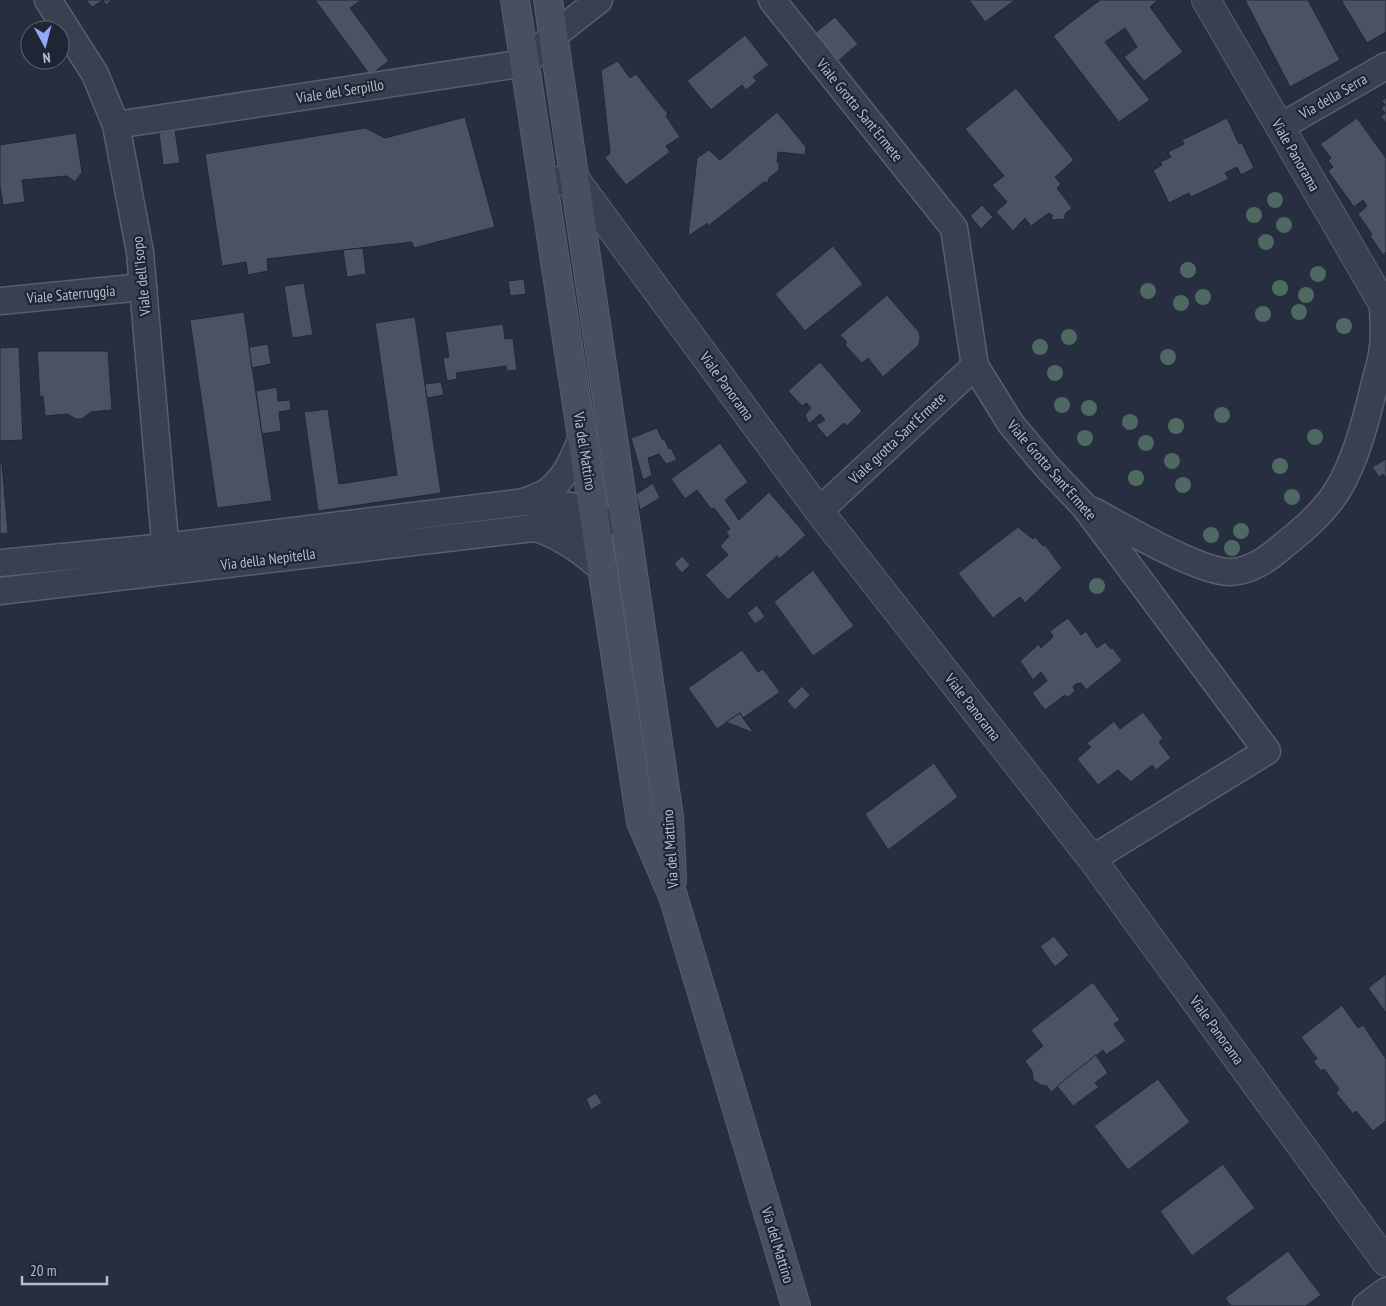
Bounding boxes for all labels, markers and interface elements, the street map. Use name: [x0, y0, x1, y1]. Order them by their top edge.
north arrow: [20, 20, 70, 70]
text: N: [42, 49, 51, 67]
street label: Viale Grotta Sant'Ermete: [812, 54, 907, 165]
street label: Via della Serra: [1295, 69, 1370, 123]
street label: Viale del Serpillo: [294, 75, 385, 107]
street label: Viale Panorama: [1267, 115, 1324, 195]
street label: Viale dell'Isopo: [127, 235, 155, 318]
street label: Viale Saterruggia: [25, 281, 116, 307]
street label: Viale Panorama: [695, 347, 758, 424]
street label: Viale grotta Sant'Ermete: [844, 388, 950, 489]
street label: Via del Mattino: [569, 410, 601, 491]
street label: Viale Grotta Sant'Ermete: [1003, 415, 1101, 524]
street label: Via della Nepitella: [218, 544, 317, 574]
street label: Viale Panorama: [940, 669, 1005, 745]
street label: Via del Mattino: [658, 809, 682, 890]
street label: Viale Panorama: [1185, 991, 1248, 1068]
street label: Via del Mattino: [757, 1204, 799, 1285]
scale bar: [22, 1254, 108, 1286]
text: 20 m: [30, 1261, 56, 1280]

